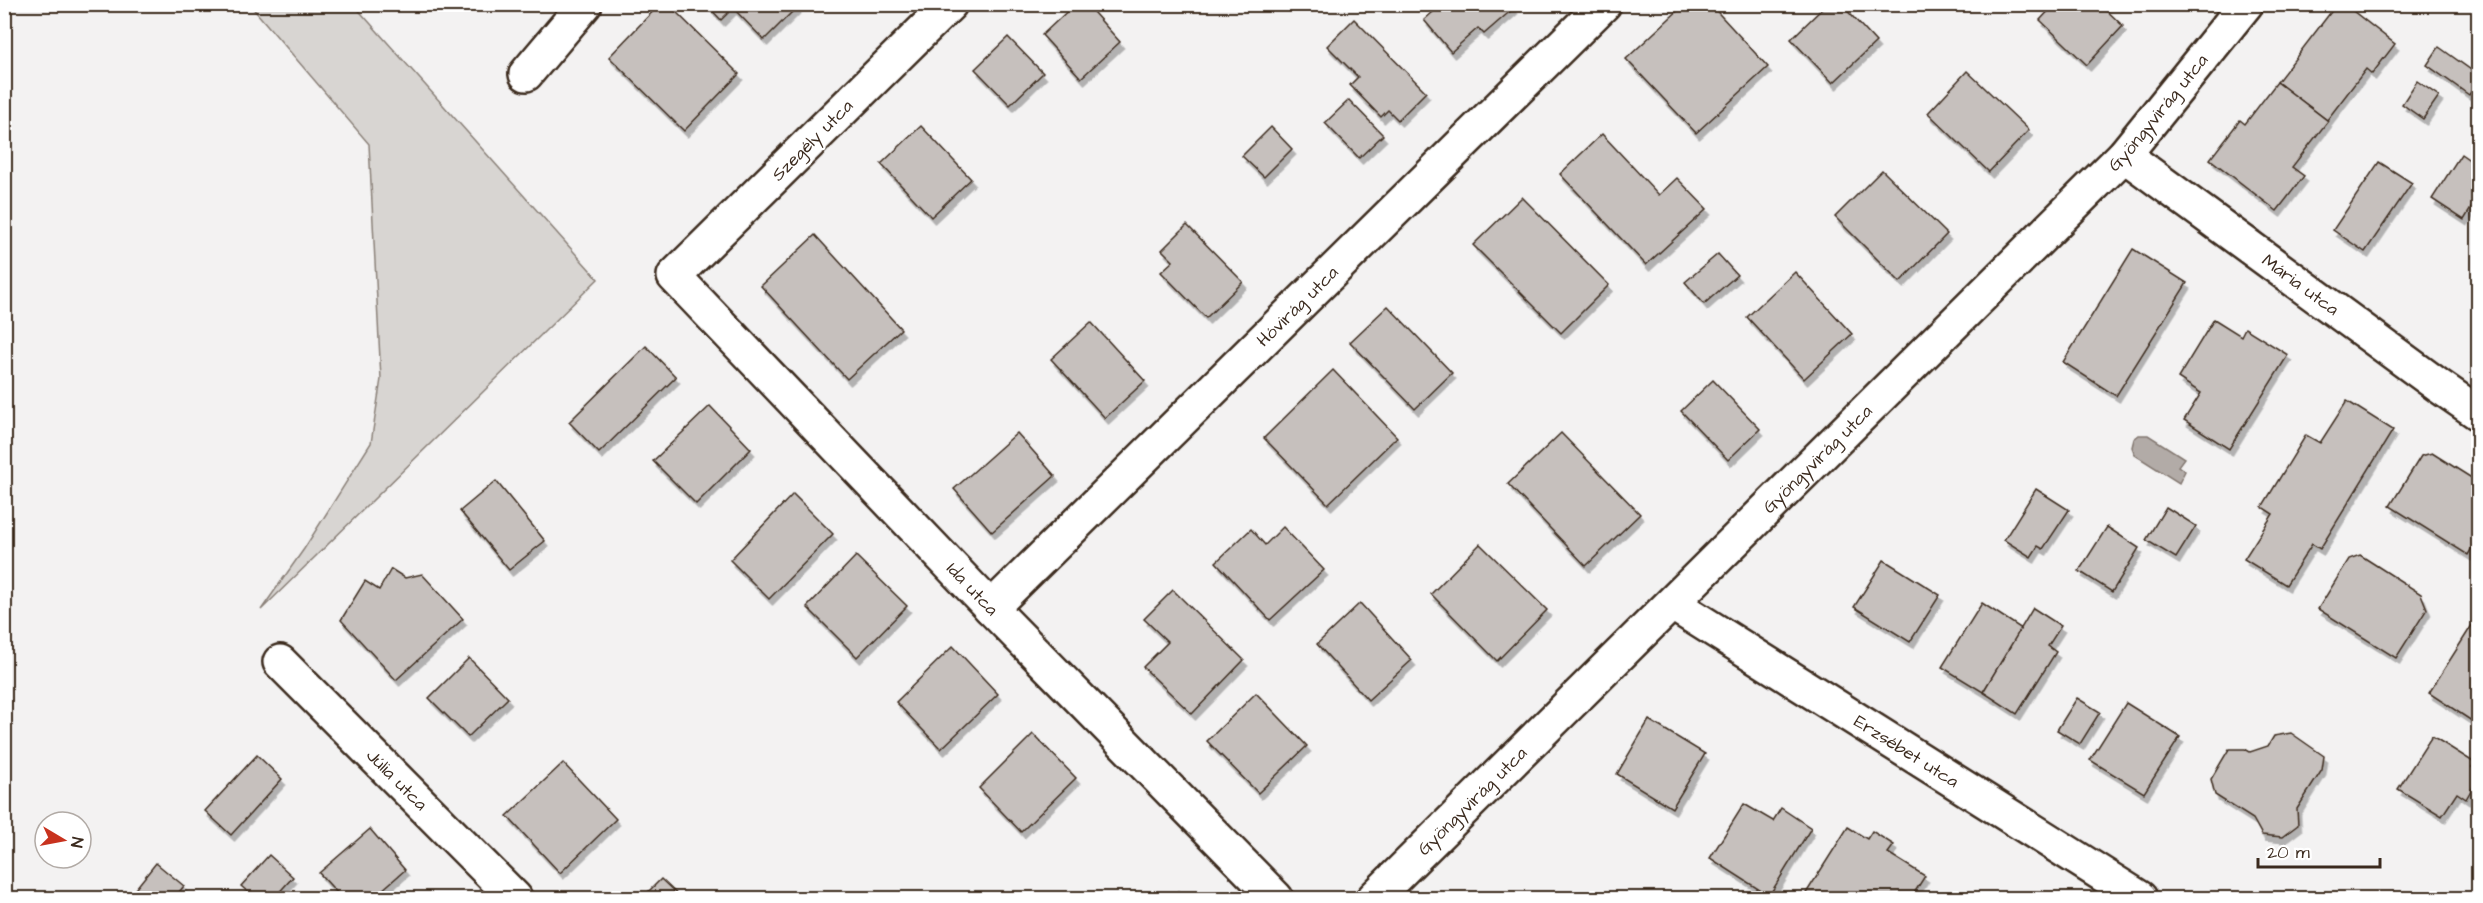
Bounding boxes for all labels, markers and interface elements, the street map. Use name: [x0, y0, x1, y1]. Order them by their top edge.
street label: Gyöngyvirág utca: [2102, 49, 2214, 177]
street label: Szegély utca: [766, 94, 859, 187]
street label: Mária utca: [2257, 248, 2344, 322]
street label: Hóvirág utca: [1251, 261, 1344, 353]
street label: Gyöngyvirág utca: [1757, 399, 1878, 519]
street label: Ida utca: [941, 557, 1004, 621]
street label: Erzsébet utca: [1849, 709, 1964, 794]
street label: Gyöngyvirág utca: [1412, 741, 1533, 861]
street label: Júlia utca: [361, 744, 433, 816]
north arrow: [33, 810, 93, 870]
scale bar: [2258, 831, 2380, 869]
text: N: [65, 836, 88, 849]
text: 20 m: [2267, 840, 2310, 865]

